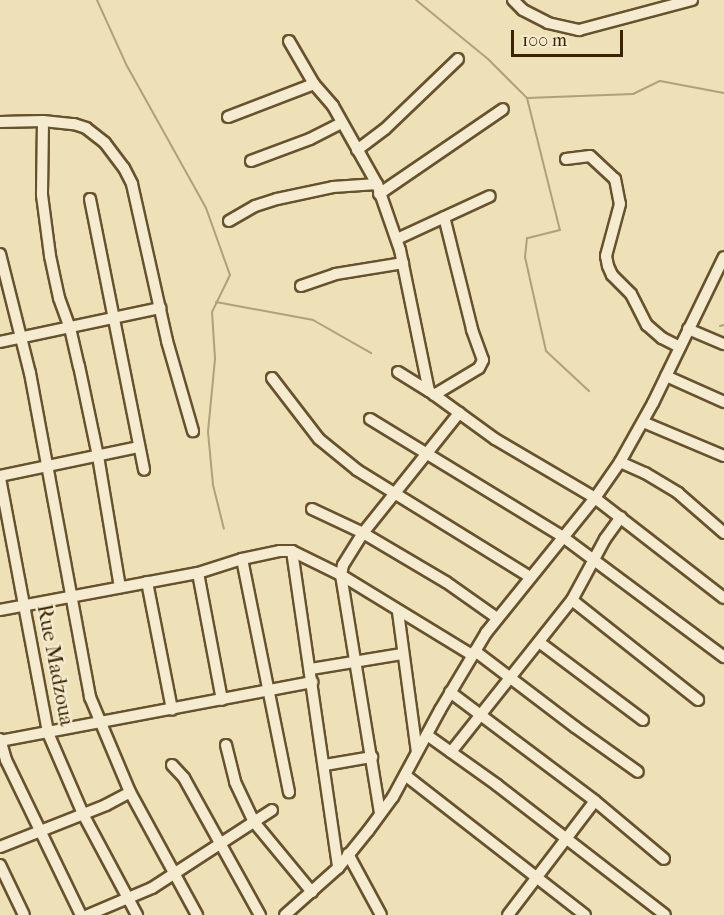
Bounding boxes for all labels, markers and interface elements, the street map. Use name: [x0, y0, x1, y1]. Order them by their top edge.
scale bar: [514, 18, 626, 56]
text: 100 m: [522, 30, 567, 51]
street label: Rue Madzoua: [32, 602, 80, 728]

